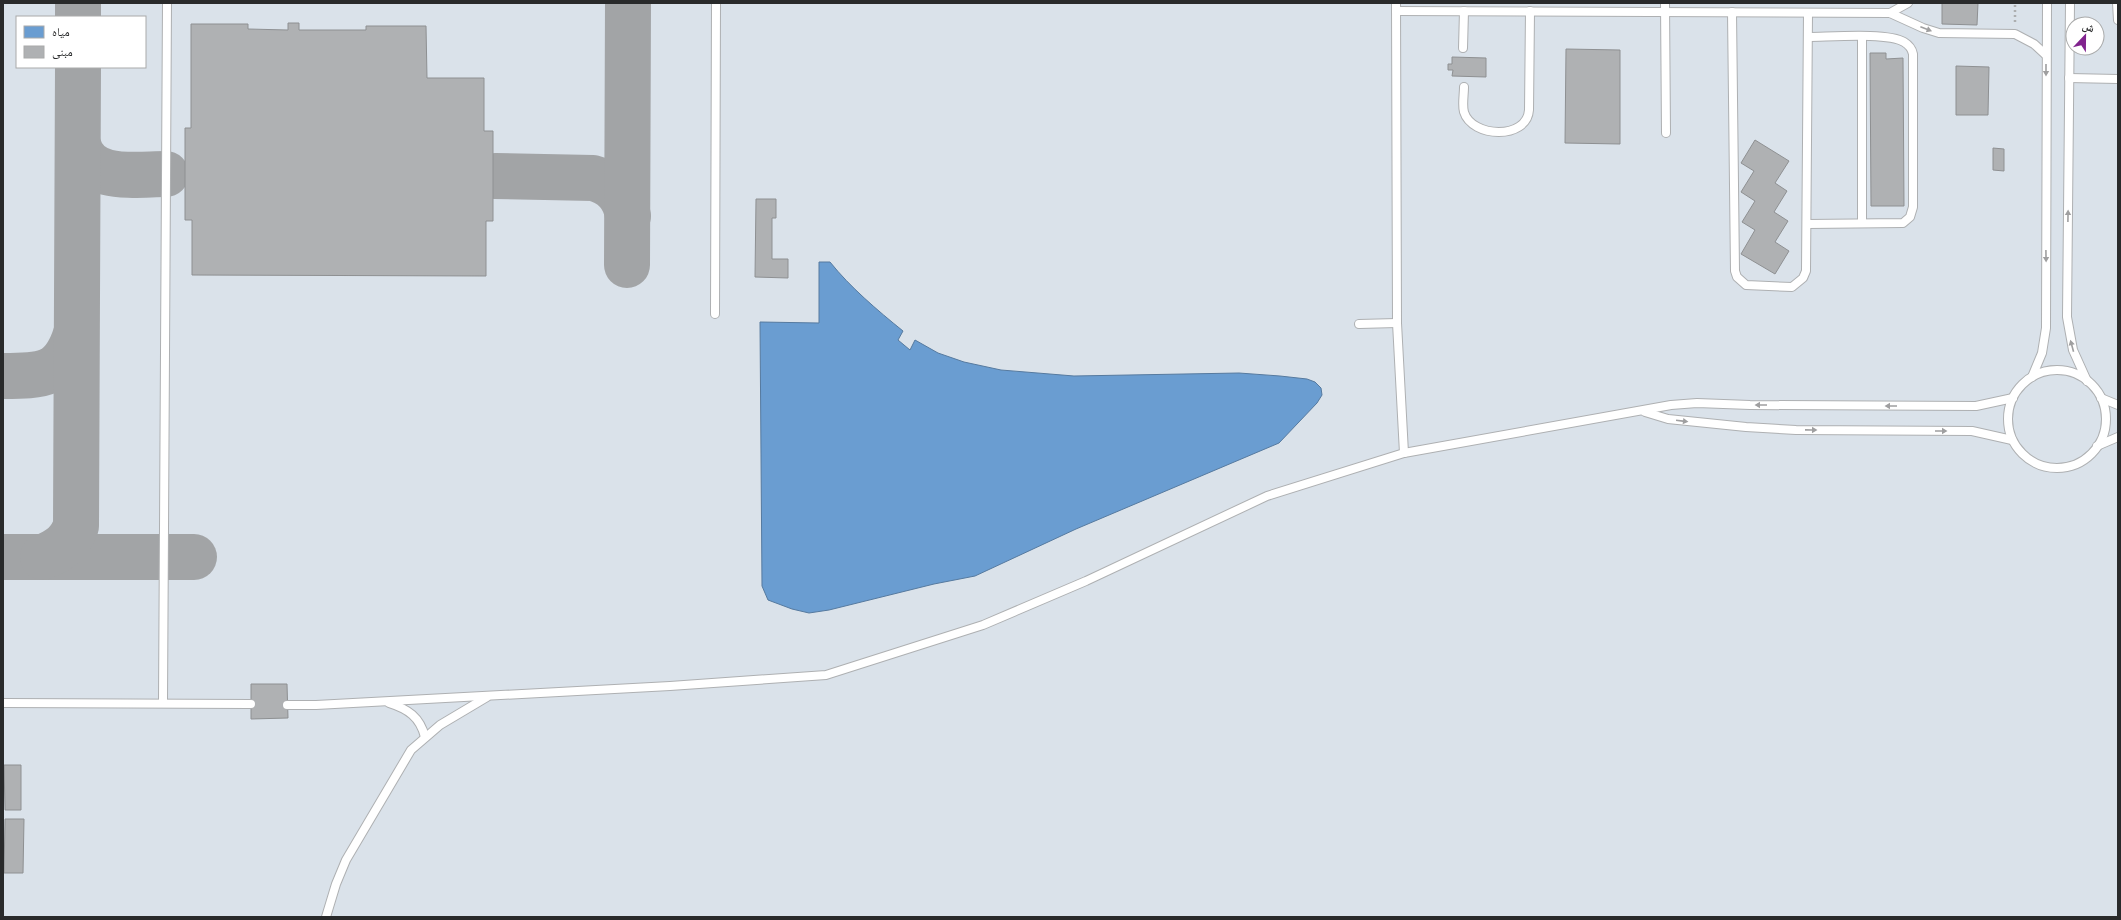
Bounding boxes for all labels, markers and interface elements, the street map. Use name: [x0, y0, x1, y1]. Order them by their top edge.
legend: [16, 16, 146, 68]
north arrow: [2065, 16, 2105, 56]
text: ش: [2080, 18, 2097, 36]
text: مياه: [52, 24, 70, 39]
one-way arrow: [1920, 26, 1932, 32]
text: مبنى: [52, 44, 73, 59]
one-way arrow: [2043, 64, 2049, 77]
one-way arrow: [2065, 209, 2071, 222]
one-way arrow: [2042, 250, 2049, 262]
one-way arrow: [2068, 340, 2074, 352]
one-way arrow: [1754, 402, 1767, 408]
one-way arrow: [1884, 403, 1897, 409]
one-way arrow: [1676, 418, 1688, 424]
one-way arrow: [1805, 427, 1818, 433]
one-way arrow: [1935, 428, 1948, 434]

